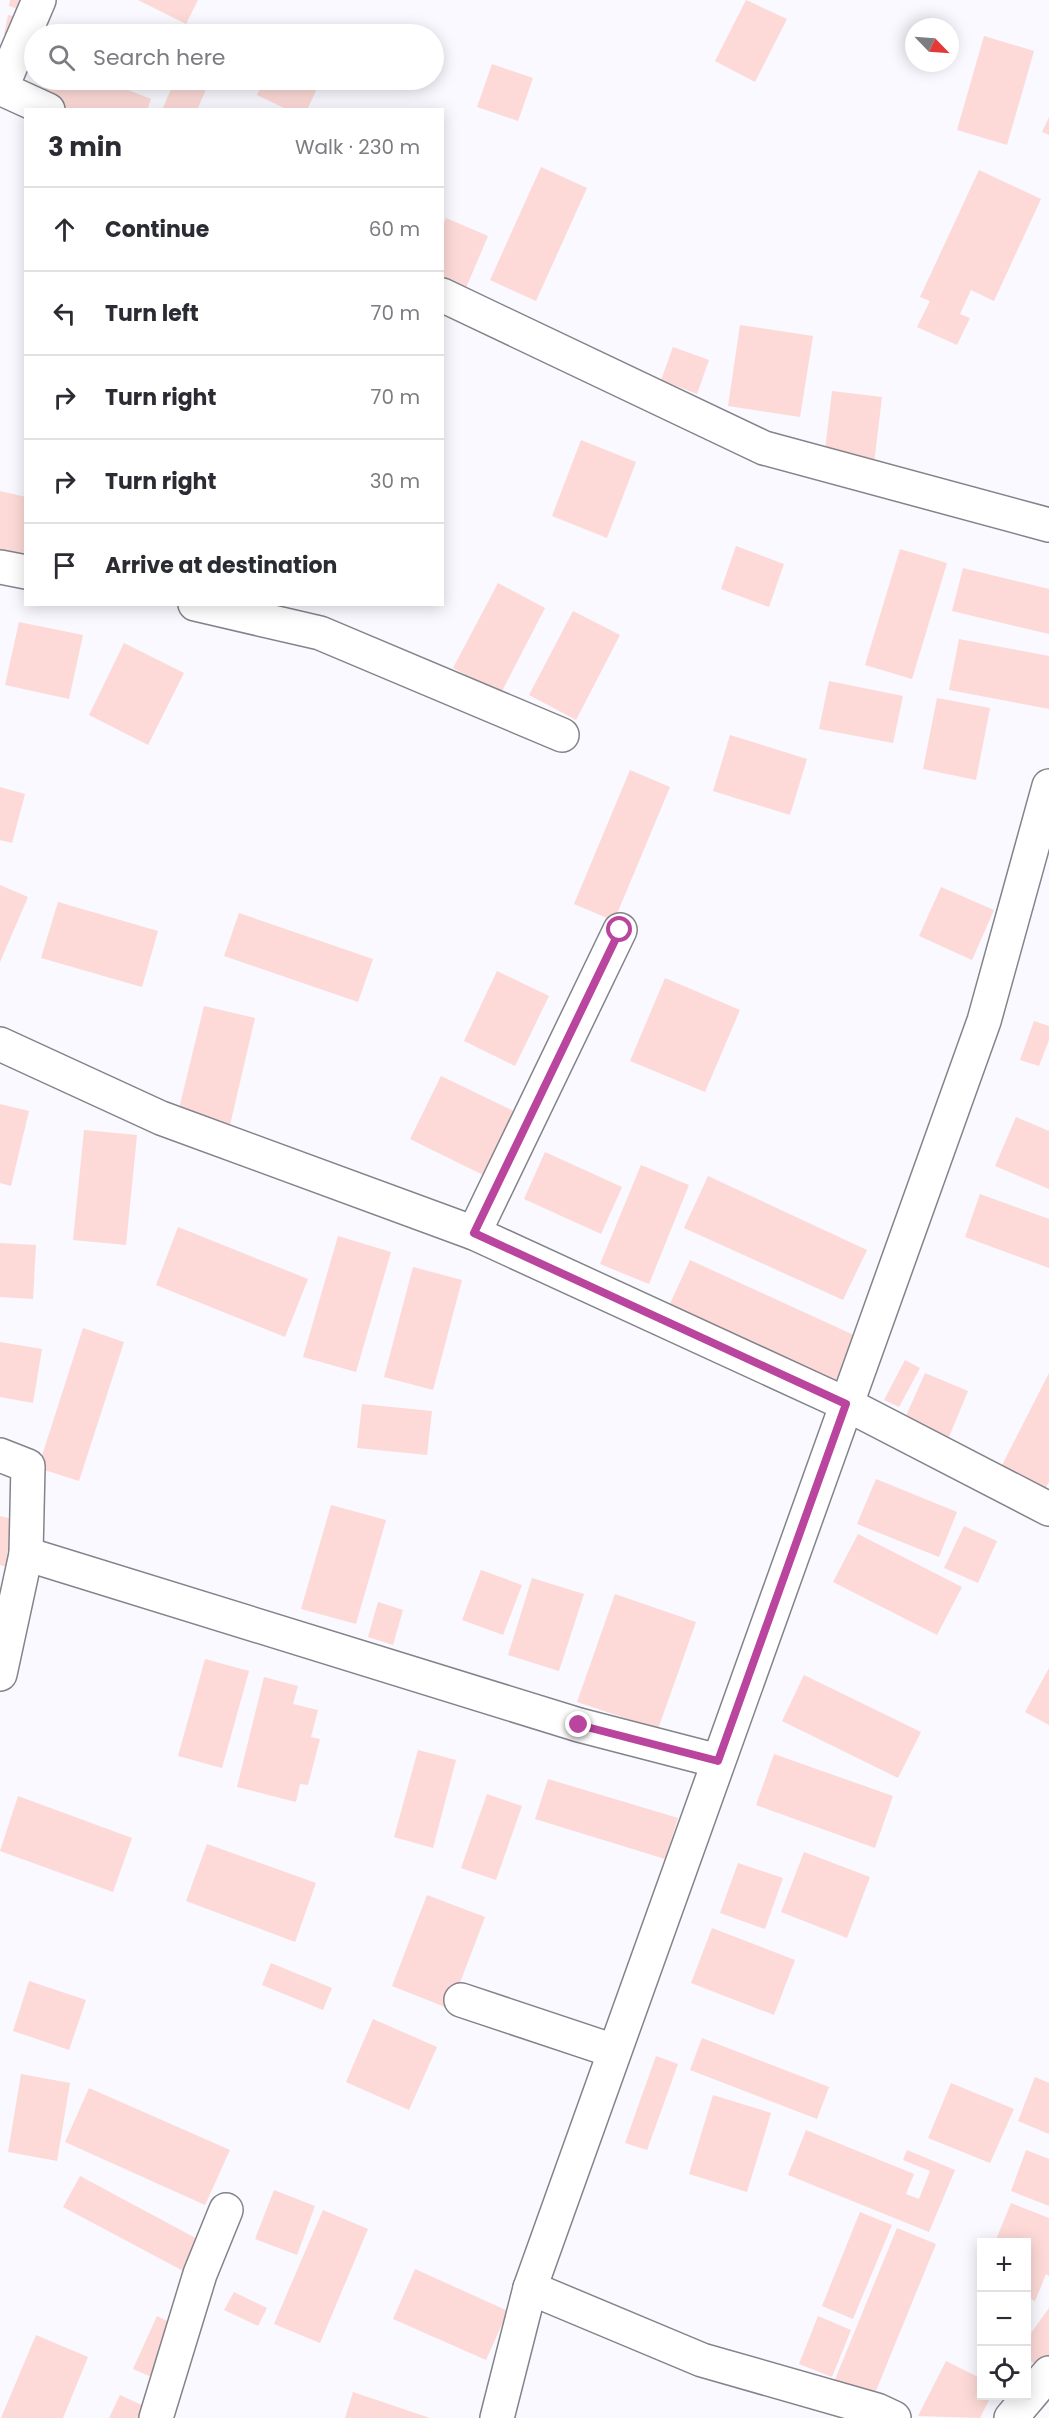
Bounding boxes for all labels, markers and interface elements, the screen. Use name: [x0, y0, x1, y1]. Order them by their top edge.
north arrow: [905, 18, 959, 72]
search box: [24, 24, 444, 90]
icon: search: [45, 41, 78, 74]
text: Search here: [93, 42, 226, 73]
text: 3 min: [48, 129, 122, 165]
text: Walk · 230 m: [295, 133, 420, 161]
icon: ahead: [48, 213, 81, 246]
text: Continue: [105, 214, 209, 245]
text: 60 m: [369, 215, 420, 243]
icon: left: [48, 297, 81, 330]
text: Turn left: [105, 298, 199, 329]
text: 70 m: [371, 299, 420, 327]
icon: right: [48, 381, 81, 414]
text: Turn right: [105, 382, 216, 413]
text: 70 m: [371, 383, 420, 411]
icon: right: [48, 465, 81, 498]
text: Turn right: [105, 466, 216, 497]
text: 30 m: [370, 467, 420, 495]
icon: arrive: [48, 549, 81, 582]
text: Arrive at destination: [105, 550, 337, 581]
route start: [606, 916, 632, 942]
route end: [565, 1711, 591, 1737]
map controls: [977, 2238, 1031, 2400]
button: +: [977, 2238, 1031, 2292]
button: −: [977, 2292, 1031, 2346]
button: locate: [977, 2346, 1031, 2400]

